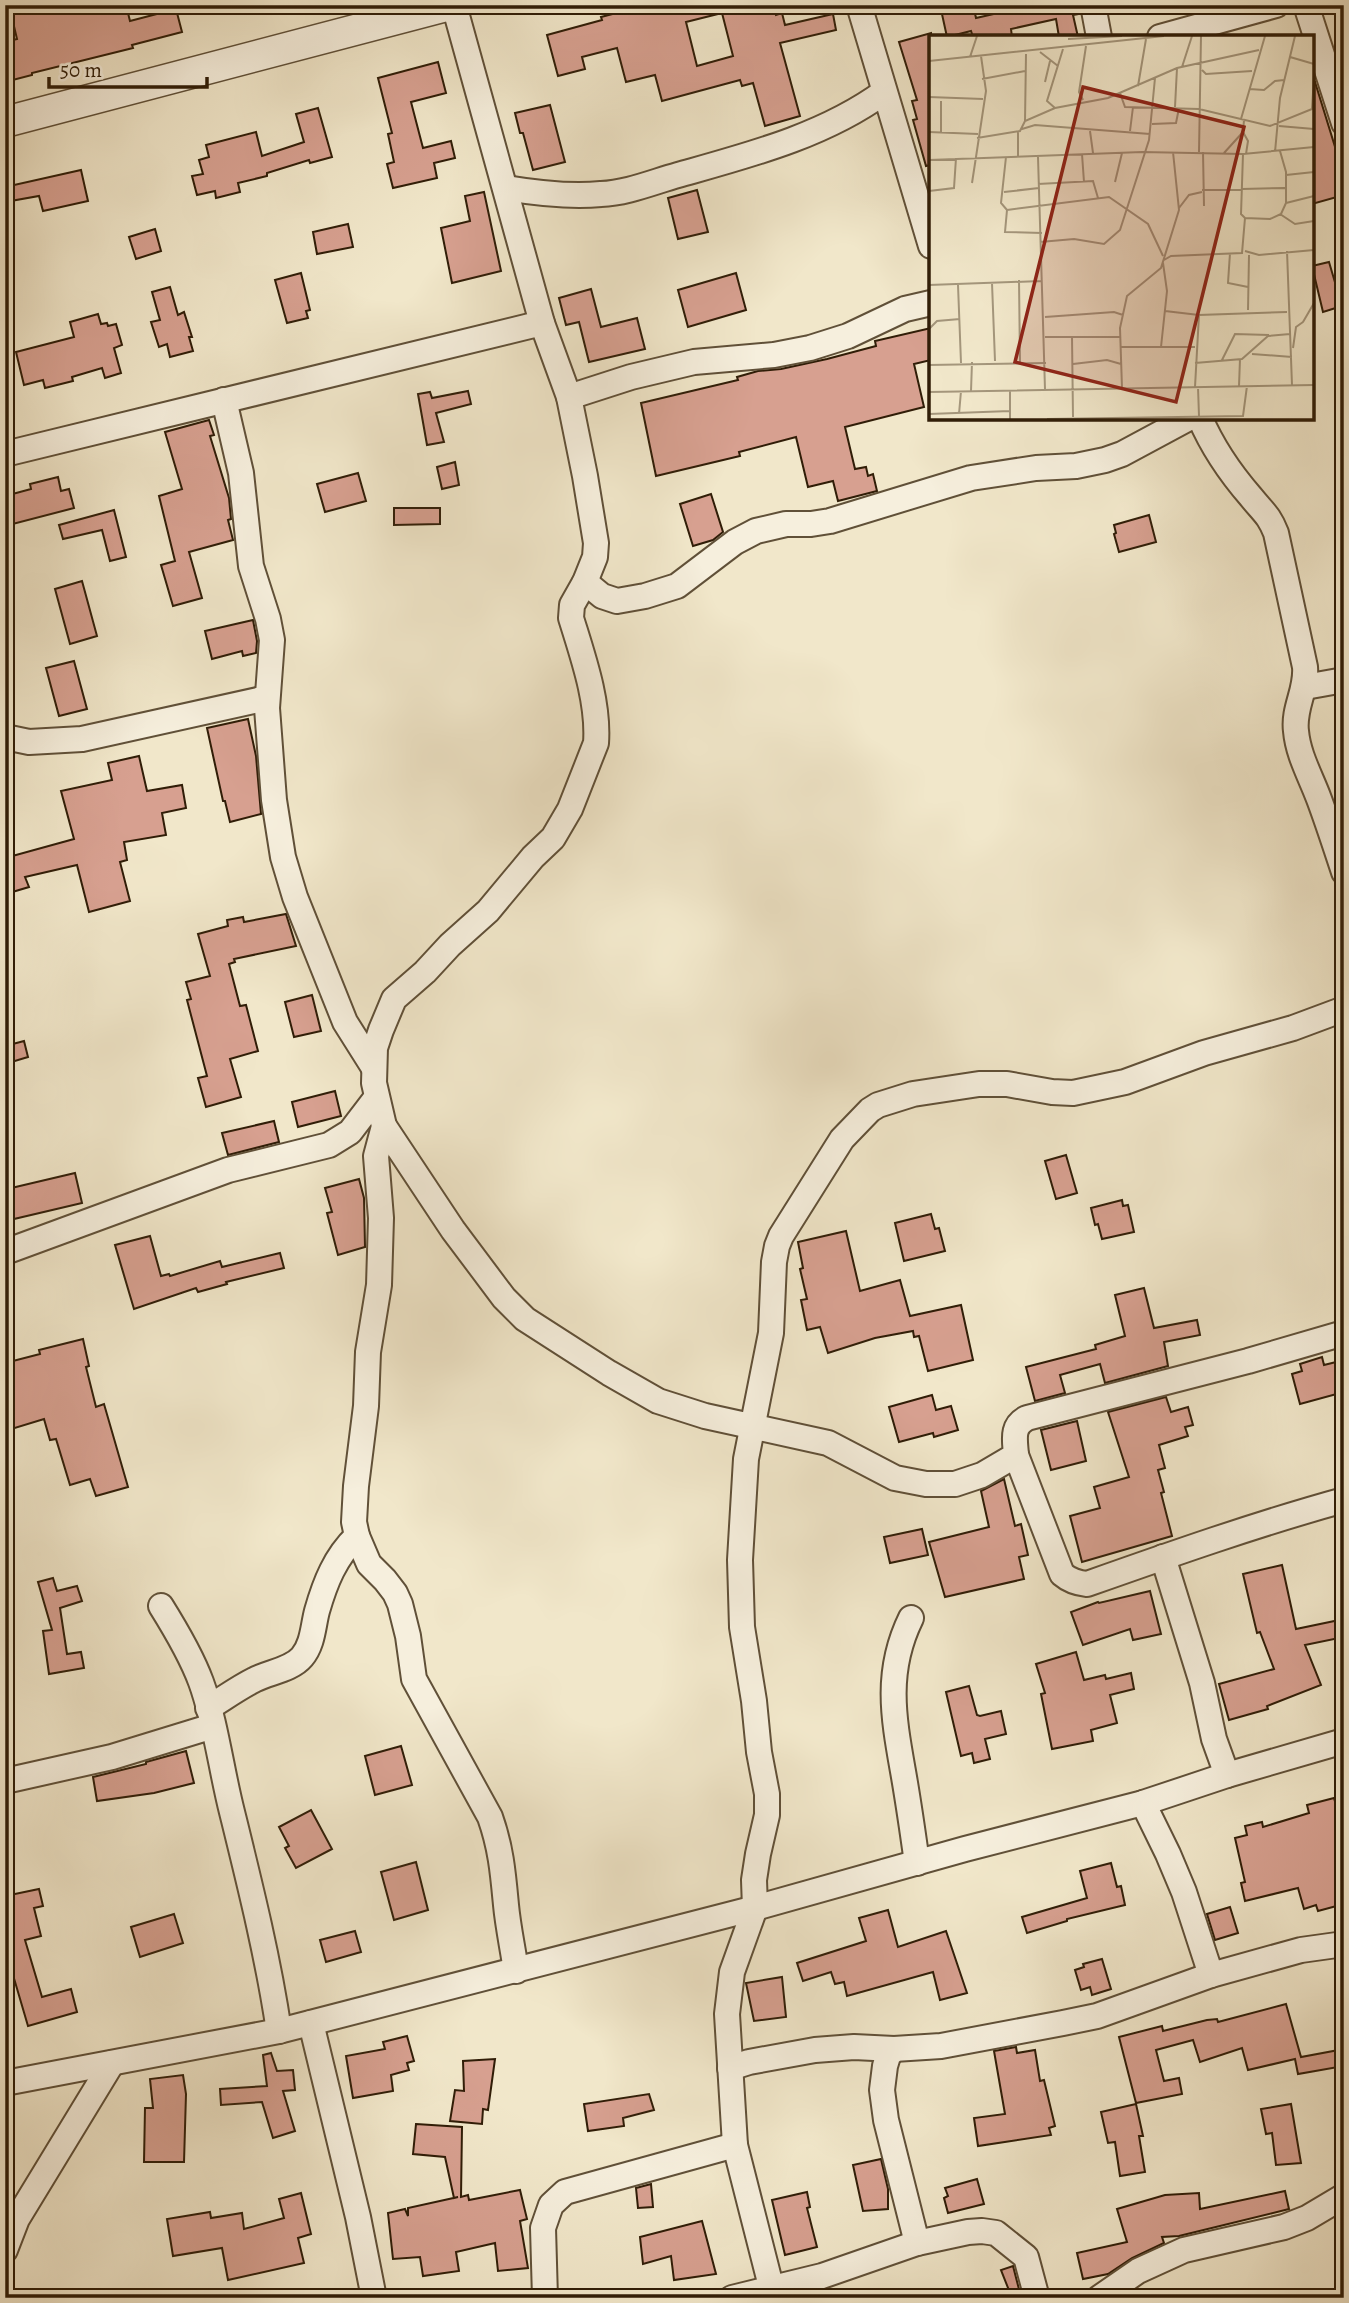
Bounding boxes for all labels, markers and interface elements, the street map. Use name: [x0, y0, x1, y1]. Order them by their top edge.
inset map: [929, 35, 1314, 420]
scale bar: [49, 46, 206, 90]
text: 50 m: [60, 56, 102, 84]

